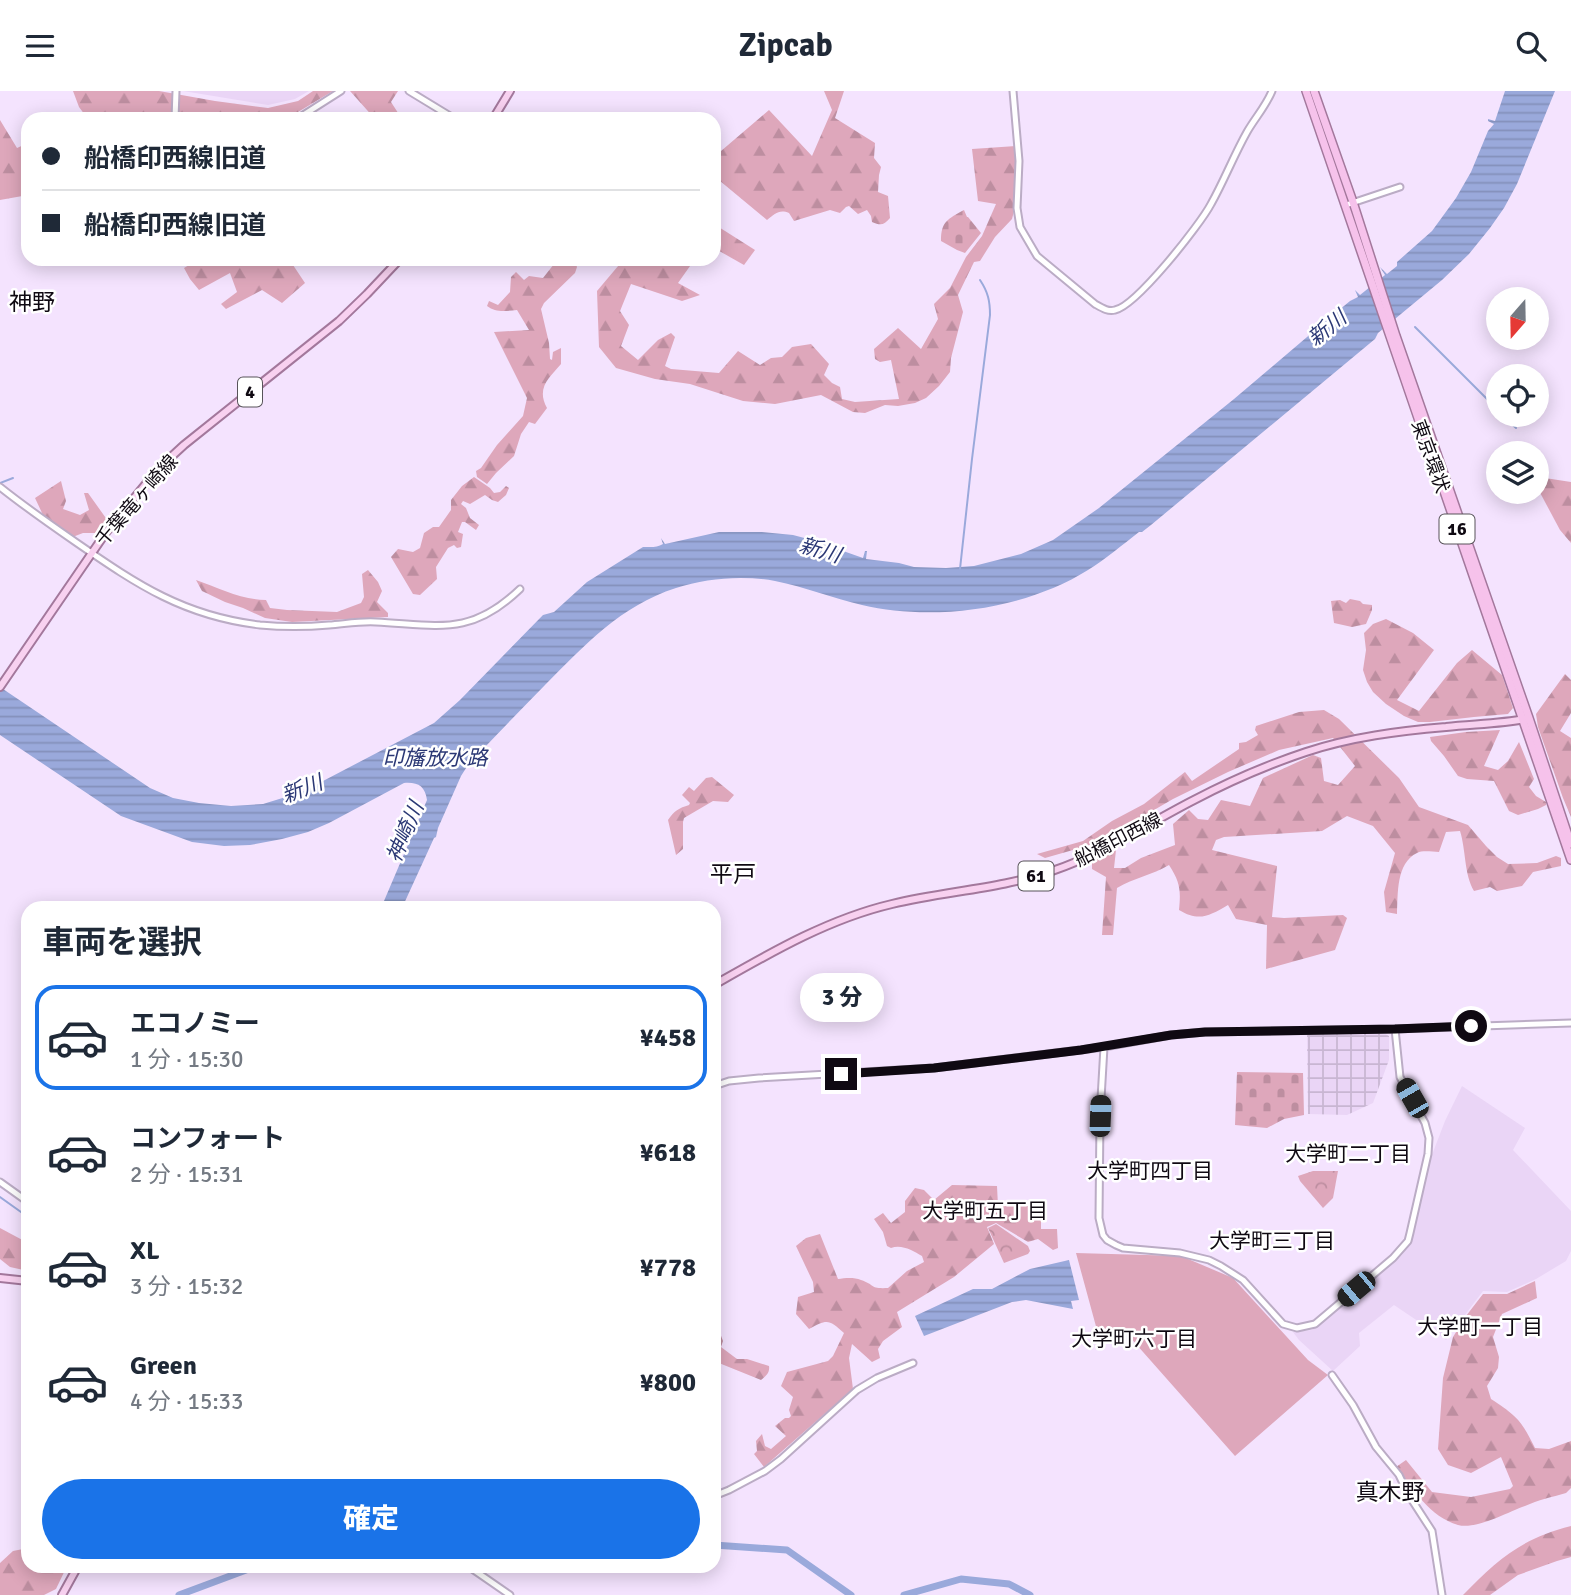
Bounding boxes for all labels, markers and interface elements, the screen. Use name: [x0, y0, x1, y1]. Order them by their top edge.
text: Zipcab: [738, 26, 833, 65]
icon: menu: [21, 27, 59, 65]
icon: search: [1512, 27, 1550, 65]
text: 船橋印西線旧道: [84, 143, 266, 175]
text: 船橋印西線旧道: [84, 210, 266, 242]
north arrow: [1486, 287, 1549, 350]
map controls: [1486, 287, 1549, 504]
district label: 神野: [9, 288, 55, 317]
water label: 新川: [1302, 303, 1353, 351]
button: locate: [1486, 364, 1549, 427]
road number: 4: [238, 377, 262, 407]
street label: 東京環状: [1406, 417, 1454, 496]
button: layers: [1486, 441, 1549, 504]
street label: 千葉竜ヶ崎線: [90, 450, 183, 552]
road number: 16: [1440, 515, 1474, 543]
water label: 新川: [796, 532, 846, 569]
water label: 印旛放水路: [383, 745, 489, 771]
water label: 新川: [278, 769, 328, 809]
water label: 神崎川: [381, 796, 430, 866]
street label: 船橋印西線: [1071, 808, 1166, 872]
district label: 平戸: [710, 860, 756, 889]
road number: 61: [1018, 861, 1054, 891]
text: 車両を選択: [42, 923, 202, 962]
callout: 3 分: [799, 972, 883, 1021]
text: 3 分: [822, 983, 862, 1012]
icon: car: [46, 1006, 109, 1069]
text: エコノミー: [130, 1008, 260, 1040]
route start: [1455, 1010, 1487, 1042]
text: ¥458: [640, 1022, 696, 1054]
text: 1 分 · 15:30: [130, 1045, 243, 1074]
route end: [825, 1058, 857, 1090]
car: [1393, 1075, 1432, 1121]
car: [1089, 1095, 1112, 1137]
icon: car: [46, 1121, 109, 1184]
text: コンフォート: [130, 1123, 285, 1155]
text: ¥618: [640, 1137, 696, 1169]
district label: 大学町二丁目: [1285, 1141, 1411, 1167]
district label: 大学町四丁目: [1087, 1158, 1213, 1184]
text: 2 分 · 15:31: [130, 1160, 243, 1189]
district label: 大学町五丁目: [922, 1198, 1048, 1224]
district label: 大学町三丁目: [1209, 1228, 1335, 1254]
text: XL: [130, 1235, 160, 1267]
icon: car: [46, 1236, 109, 1299]
text: ¥778: [640, 1252, 696, 1284]
car: [1334, 1267, 1379, 1311]
text: 3 分 · 15:32: [130, 1272, 243, 1301]
district label: 大学町一丁目: [1417, 1314, 1543, 1340]
district label: 大学町六丁目: [1071, 1326, 1197, 1352]
text: Green: [130, 1350, 197, 1382]
icon: car: [46, 1351, 109, 1414]
text: ¥800: [640, 1367, 696, 1399]
text: 4 分 · 15:33: [130, 1387, 243, 1416]
district label: 真木野: [1356, 1478, 1425, 1507]
button: 確定: [42, 1479, 700, 1559]

